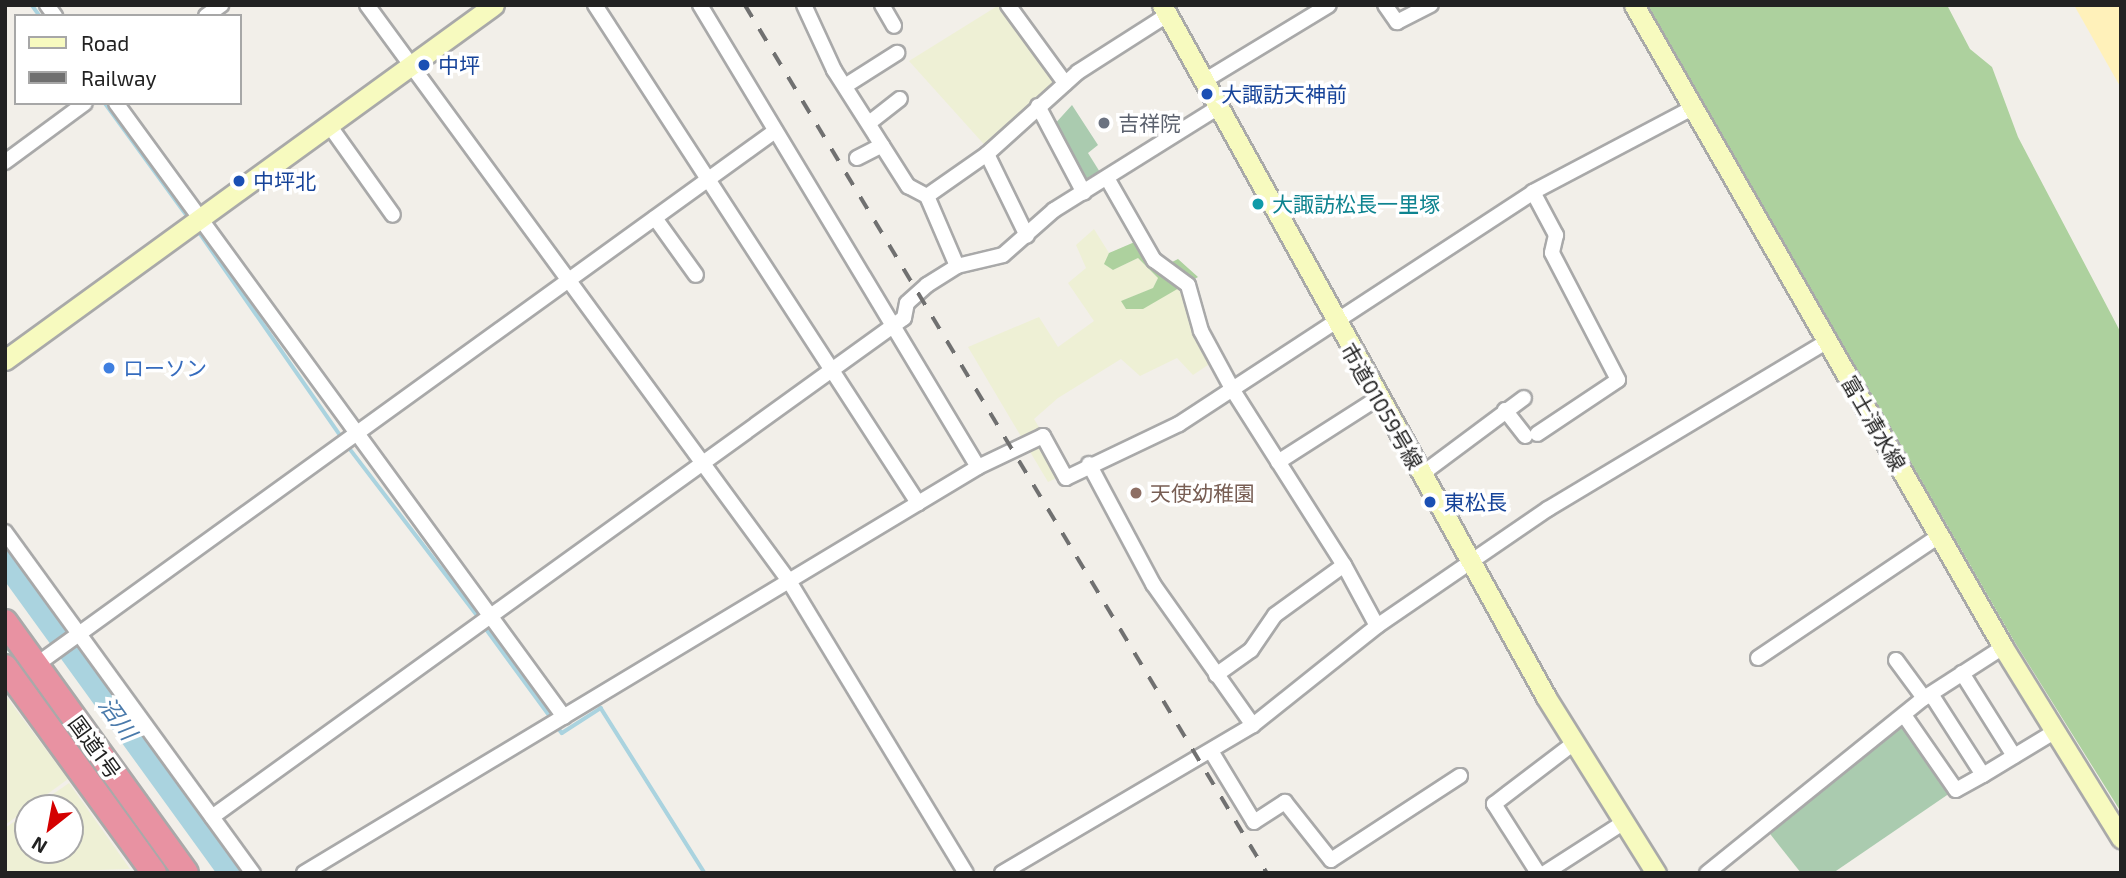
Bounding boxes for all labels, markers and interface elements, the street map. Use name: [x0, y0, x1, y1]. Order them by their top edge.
legend: [14, 14, 242, 105]
text: Road: [81, 30, 129, 55]
place label: 中坪: [438, 52, 480, 78]
marker: 中坪: [416, 57, 432, 73]
text: Railway: [81, 65, 157, 90]
place label: 大諏訪天神前: [1221, 81, 1347, 107]
marker: 大諏訪天神前: [1199, 86, 1215, 102]
place label: 吉祥院: [1118, 110, 1181, 136]
marker: 吉祥院: [1096, 115, 1112, 131]
place label: 中坪北: [253, 168, 316, 194]
marker: 中坪北: [231, 173, 247, 189]
place label: 大諏訪松長一里塚: [1272, 191, 1440, 217]
marker: 大諏訪松長一里塚: [1250, 196, 1266, 212]
street label: 市道01059号線: [1336, 339, 1428, 473]
place label: ローソン: [123, 355, 207, 381]
marker: ローソン: [101, 360, 117, 376]
street label: 富士清水線: [1837, 371, 1911, 475]
place label: 天使幼稚園: [1150, 480, 1255, 506]
marker: 天使幼稚園: [1128, 485, 1144, 501]
place label: 東松長: [1444, 489, 1507, 515]
marker: 東松長: [1422, 494, 1438, 510]
water label: 沼川: [93, 691, 143, 745]
street label: 国道1号: [64, 711, 126, 783]
north arrow: [14, 794, 84, 864]
text: N: [27, 832, 51, 859]

